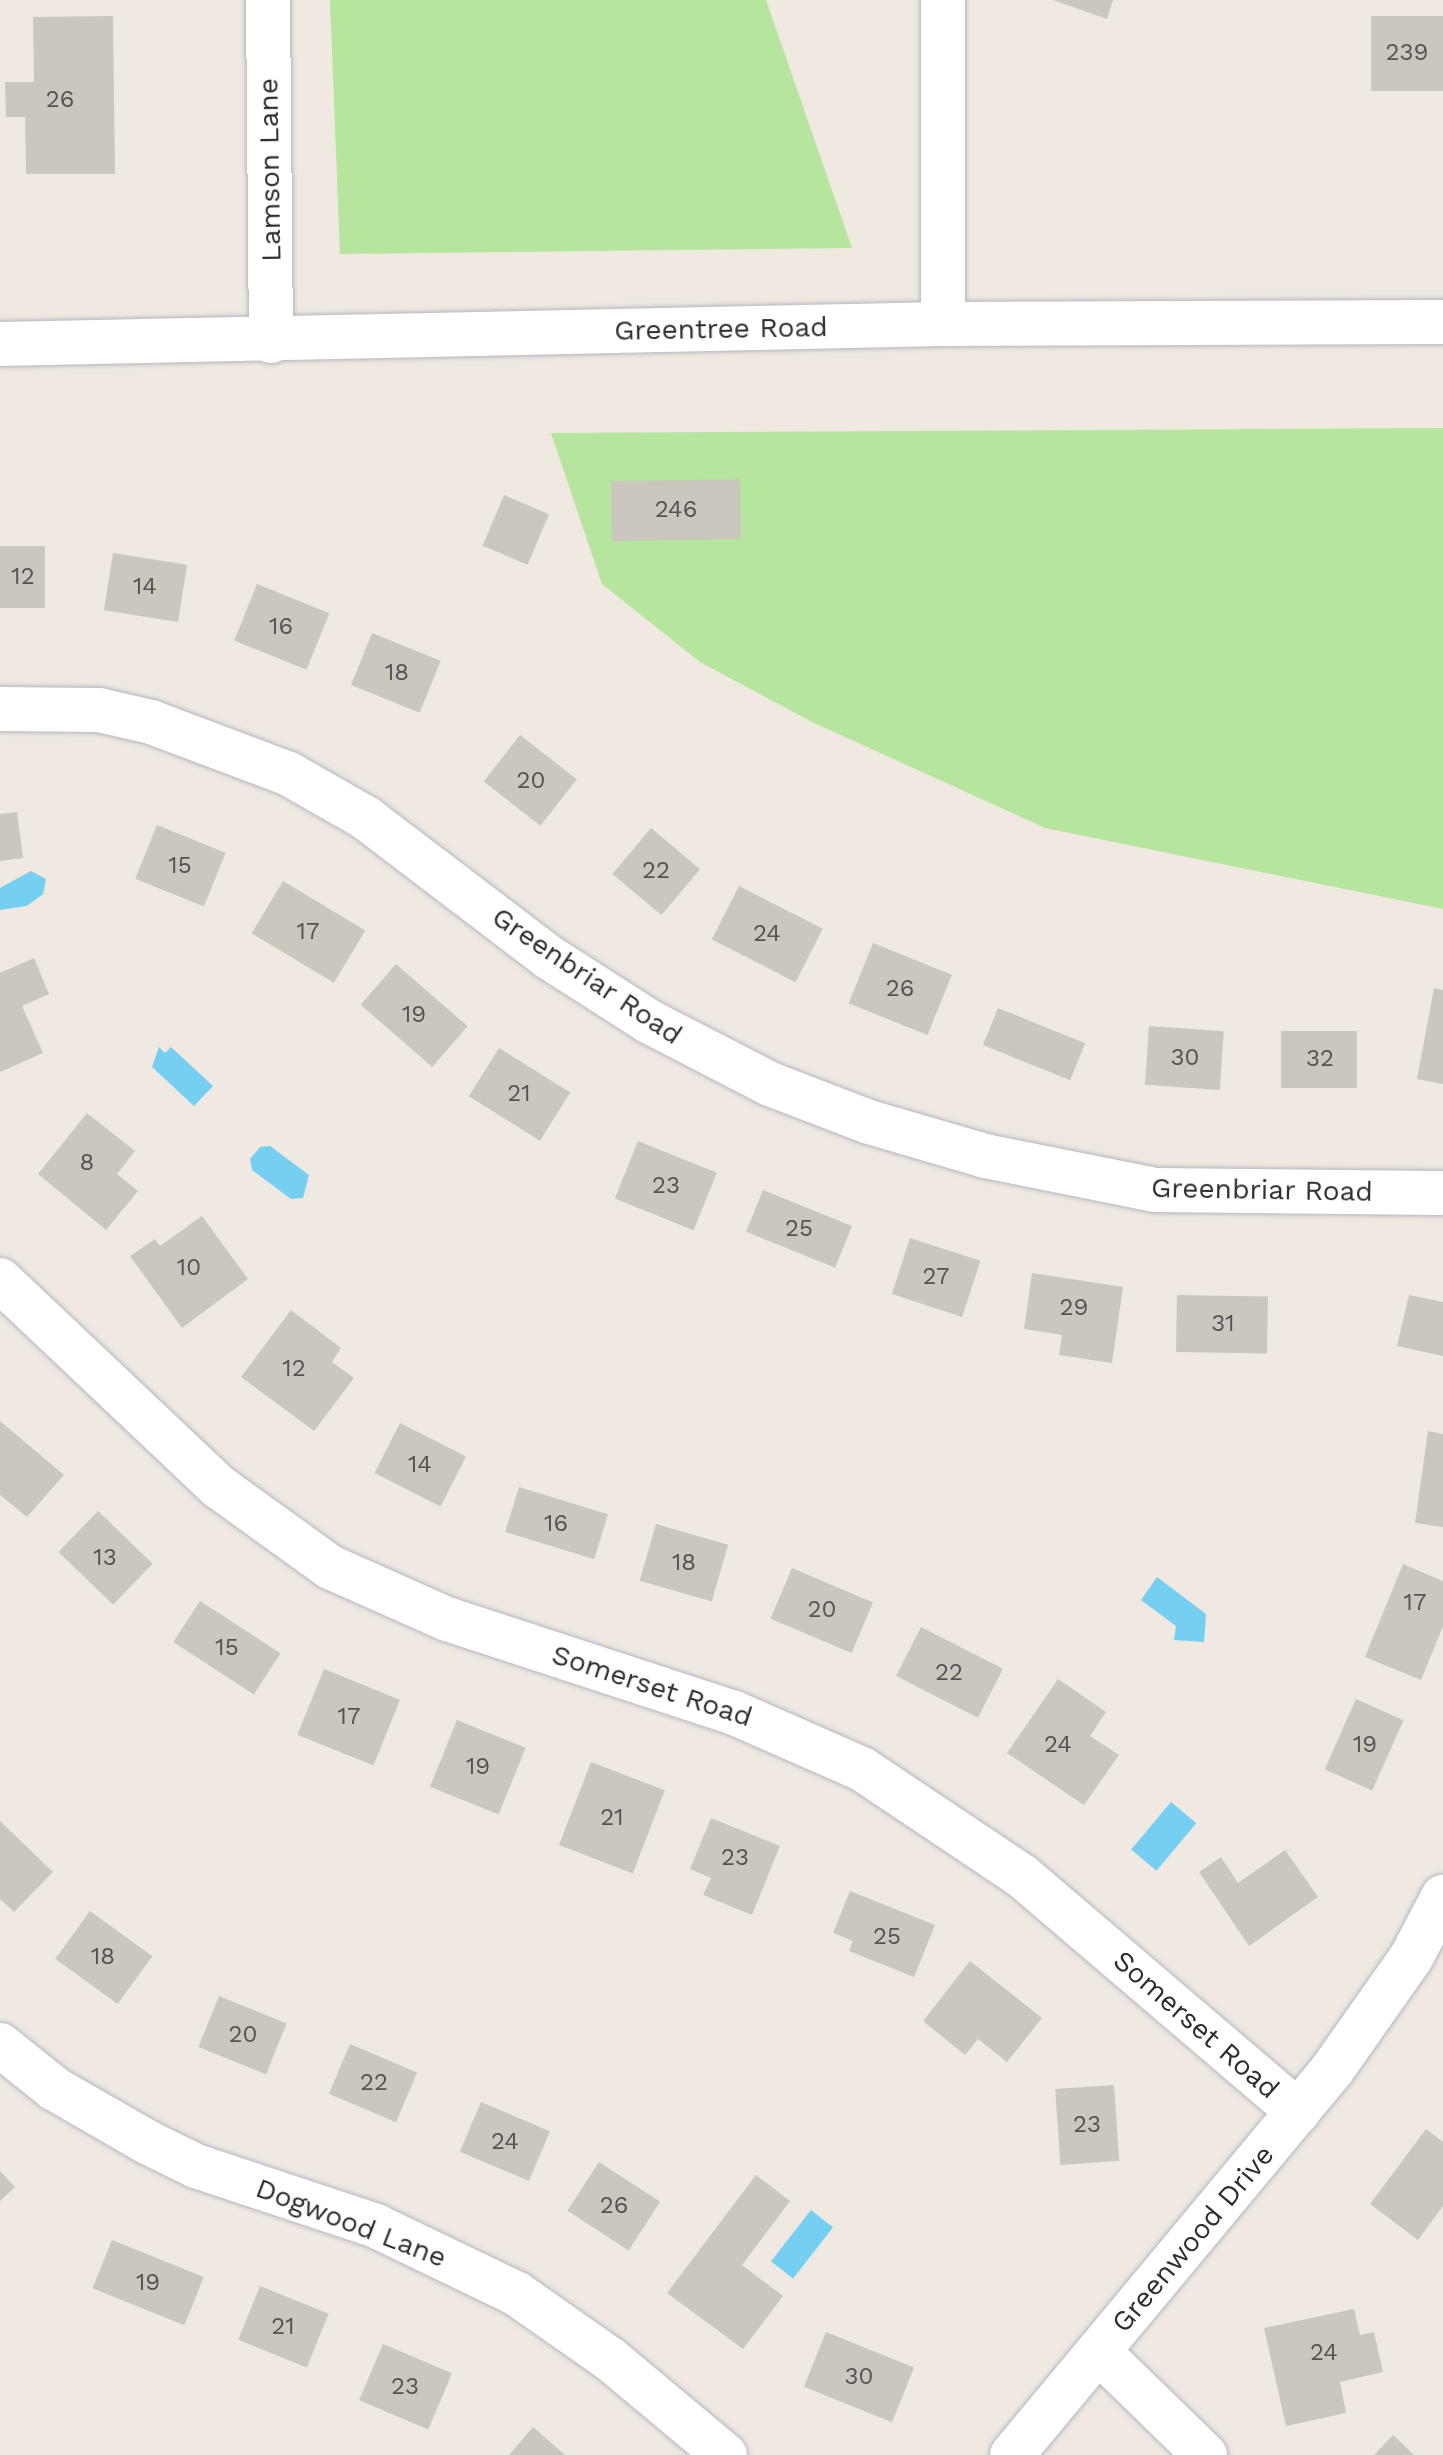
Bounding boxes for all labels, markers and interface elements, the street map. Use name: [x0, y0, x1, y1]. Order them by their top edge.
house number: 239: [1386, 39, 1428, 67]
street label: Lamson Lane: [252, 78, 288, 262]
house number: 26: [46, 86, 74, 114]
street label: Greentree Road: [614, 310, 828, 348]
house number: 246: [655, 496, 697, 524]
house number: 12: [11, 563, 35, 591]
house number: 14: [133, 573, 157, 601]
house number: 16: [269, 613, 293, 641]
house number: 18: [385, 659, 409, 687]
house number: 20: [517, 767, 545, 795]
house number: 15: [168, 852, 192, 880]
house number: 22: [642, 857, 670, 885]
street label: Greenbriar Road: [485, 900, 689, 1052]
house number: 17: [297, 918, 319, 946]
house number: 24: [753, 920, 781, 948]
house number: 26: [886, 975, 914, 1003]
house number: 19: [402, 1001, 426, 1029]
house number: 30: [1171, 1044, 1199, 1072]
house number: 32: [1306, 1045, 1334, 1073]
house number: 21: [507, 1080, 531, 1108]
house number: 8: [80, 1149, 94, 1177]
street label: Greenbriar Road: [1150, 1171, 1374, 1209]
house number: 23: [652, 1172, 680, 1200]
house number: 25: [785, 1215, 813, 1243]
house number: 10: [177, 1254, 201, 1282]
house number: 27: [923, 1263, 949, 1291]
house number: 29: [1060, 1294, 1088, 1322]
house number: 31: [1211, 1310, 1235, 1338]
house number: 12: [282, 1355, 306, 1383]
house number: 14: [408, 1451, 432, 1479]
house number: 16: [544, 1510, 568, 1538]
house number: 13: [93, 1544, 117, 1572]
house number: 18: [672, 1549, 696, 1577]
house number: 17: [1404, 1589, 1426, 1617]
house number: 20: [808, 1596, 836, 1624]
house number: 15: [215, 1634, 239, 1662]
street label: Somerset Road: [548, 1638, 756, 1734]
house number: 22: [935, 1659, 963, 1687]
house number: 17: [338, 1703, 360, 1731]
house number: 24: [1044, 1731, 1072, 1759]
house number: 19: [1353, 1731, 1377, 1759]
house number: 19: [466, 1753, 490, 1781]
house number: 21: [600, 1804, 624, 1832]
house number: 23: [721, 1844, 749, 1872]
house number: 25: [873, 1923, 901, 1951]
house number: 18: [91, 1943, 115, 1971]
street label: Somerset Road: [1106, 1944, 1286, 2106]
house number: 20: [229, 2021, 257, 2049]
house number: 22: [360, 2069, 388, 2097]
house number: 23: [1073, 2111, 1101, 2139]
house number: 24: [491, 2128, 519, 2156]
street label: Greenwood Drive: [1105, 2139, 1281, 2339]
street label: Dogwood Lane: [251, 2171, 451, 2275]
house number: 26: [600, 2192, 628, 2220]
house number: 19: [136, 2269, 160, 2297]
house number: 21: [271, 2313, 295, 2341]
house number: 24: [1310, 2339, 1338, 2367]
house number: 30: [845, 2363, 873, 2391]
house number: 23: [391, 2373, 419, 2401]

